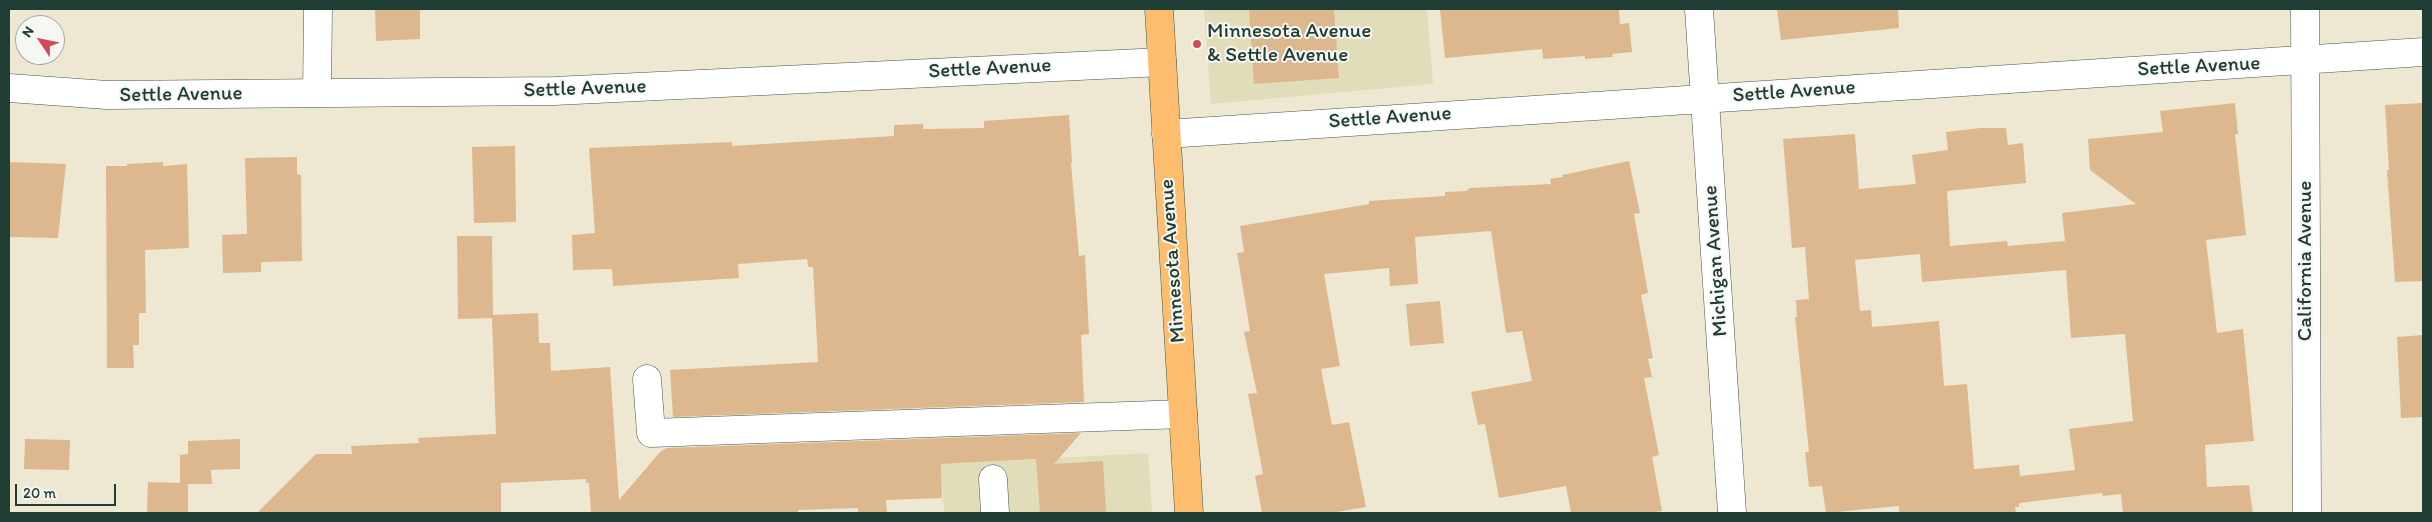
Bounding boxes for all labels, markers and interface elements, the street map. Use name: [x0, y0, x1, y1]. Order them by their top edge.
north arrow: [15, 15, 65, 65]
place label: Minnesota Avenue & Settle Avenue: [1207, 19, 1371, 69]
text: N: [18, 23, 38, 41]
marker: Minnesota Avenue & Settle Avenue: [1191, 38, 1203, 50]
street label: Settle Avenue: [2137, 51, 2261, 83]
street label: Settle Avenue: [928, 53, 1052, 85]
street label: Settle Avenue: [523, 74, 647, 104]
street label: Settle Avenue: [1732, 75, 1856, 109]
street label: Settle Avenue: [119, 81, 243, 109]
street label: Settle Avenue: [1328, 101, 1452, 135]
street label: Minnesota Avenue: [1155, 178, 1191, 344]
street label: California Avenue: [2293, 181, 2319, 341]
street label: Michigan Avenue: [1698, 184, 1734, 338]
scale bar: [18, 474, 119, 506]
text: 20 m: [23, 484, 56, 502]

